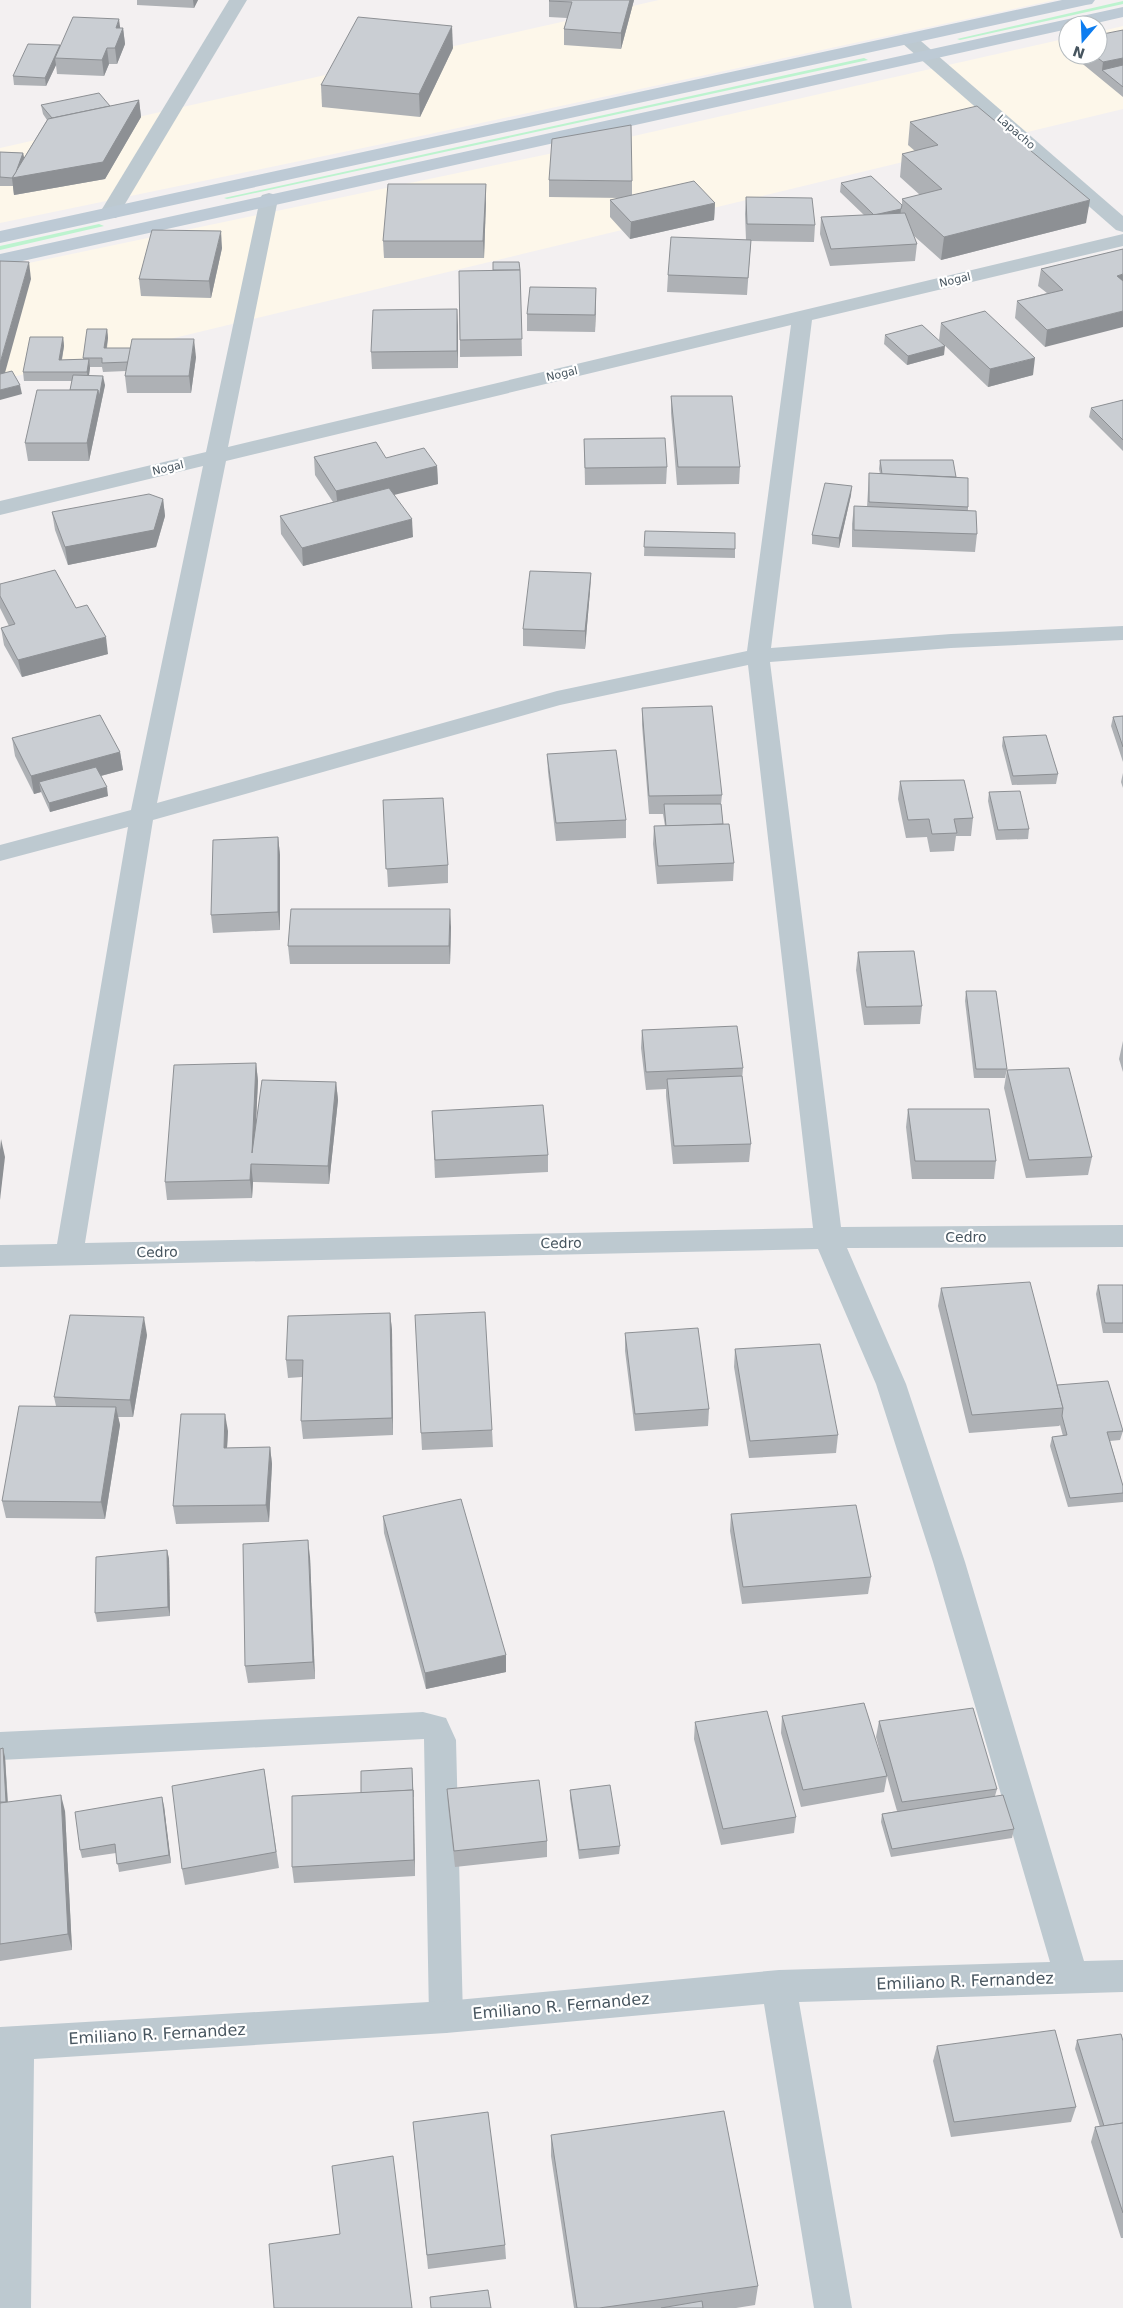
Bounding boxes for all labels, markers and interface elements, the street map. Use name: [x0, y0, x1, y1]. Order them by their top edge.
north arrow: [1058, 15, 1108, 65]
text: N: [1071, 43, 1087, 62]
street label: Lapacho: [994, 112, 1038, 152]
street label: Nogal: [938, 270, 972, 290]
street label: Nogal: [545, 364, 579, 384]
street label: Nogal: [151, 458, 185, 478]
street label: Cedro: [945, 1229, 987, 1245]
street label: Cedro: [540, 1235, 582, 1251]
street label: Cedro: [136, 1244, 178, 1260]
street label: Emiliano R. Fernandez: [876, 1968, 1054, 1994]
street label: Emiliano R. Fernandez: [472, 1989, 650, 2023]
street label: Emiliano R. Fernandez: [68, 2020, 246, 2048]

